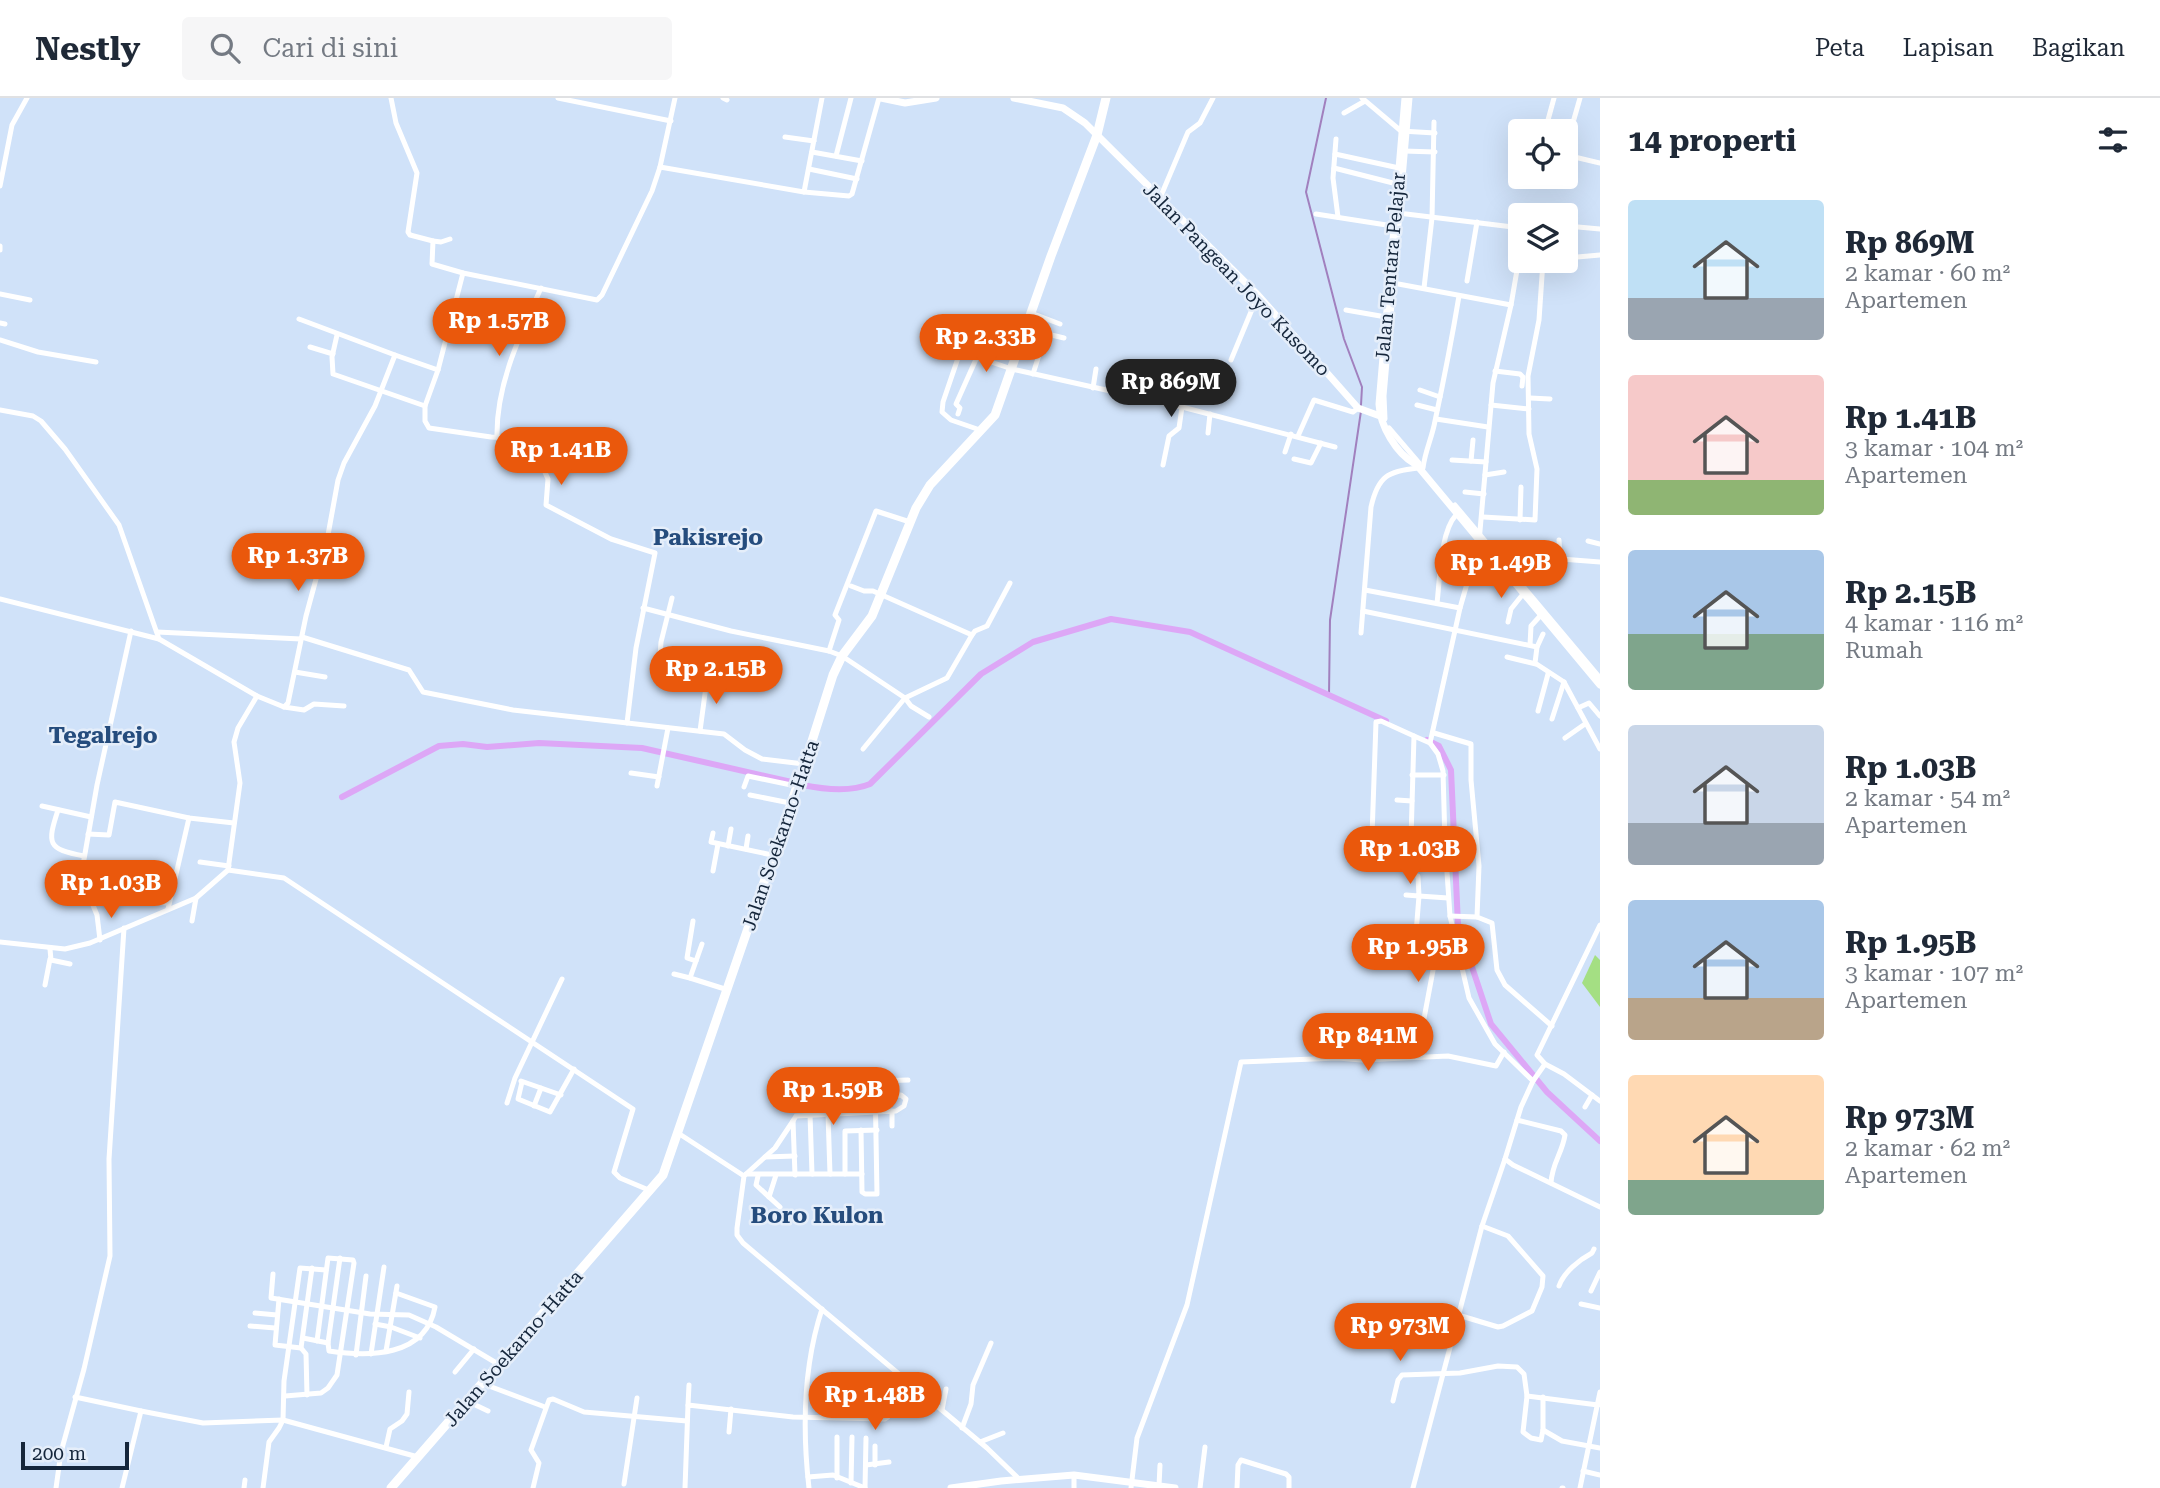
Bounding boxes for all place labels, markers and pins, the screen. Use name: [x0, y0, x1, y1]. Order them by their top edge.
pin: Rp 1.57B: [427, 299, 571, 358]
pin: Rp 2.33B: [914, 314, 1058, 374]
pin: Rp 869M: [1106, 360, 1236, 419]
pin: Rp 1.41B: [489, 428, 633, 487]
pin: Rp 1.37B: [226, 533, 370, 593]
pin: Rp 1.49B: [1429, 540, 1573, 600]
pin: Rp 2.15B: [644, 646, 788, 706]
pin: Rp 1.03B: [1338, 826, 1482, 886]
pin: Rp 1.03B: [39, 860, 183, 920]
pin: Rp 1.95B: [1346, 924, 1490, 984]
pin: Rp 841M: [1303, 1014, 1433, 1073]
pin: Rp 1.59B: [761, 1068, 905, 1127]
pin: Rp 973M: [1335, 1304, 1465, 1363]
pin: Rp 1.48B: [803, 1372, 947, 1432]

